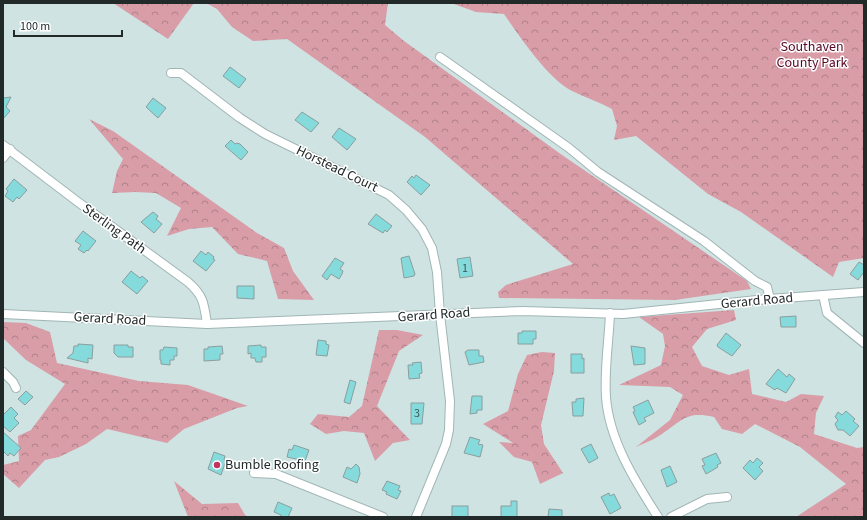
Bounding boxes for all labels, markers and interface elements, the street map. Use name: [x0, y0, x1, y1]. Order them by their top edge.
scale bar: [14, 12, 122, 38]
text: 100 m: [20, 18, 50, 35]
park label: Southaven County Park: [776, 37, 848, 73]
street label: Horstead Court: [293, 141, 382, 198]
street label: Sterling Path: [78, 199, 150, 259]
house number: 1: [462, 260, 468, 277]
street label: Gerard Road: [720, 288, 794, 314]
street label: Gerard Road: [397, 302, 471, 328]
street label: Gerard Road: [73, 307, 147, 331]
house number: 3: [414, 405, 420, 422]
place label: Bumble Roofing: [225, 455, 319, 475]
marker: Bumble Roofing: [212, 460, 222, 470]

